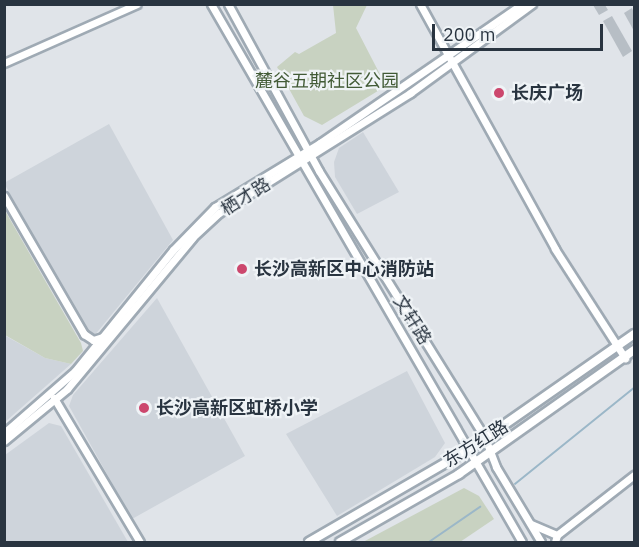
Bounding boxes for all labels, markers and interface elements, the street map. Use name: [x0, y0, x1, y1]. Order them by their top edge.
scale bar: [435, 12, 606, 50]
text: 200 m: [443, 23, 495, 46]
park label: 麓谷五期社区公园: [255, 70, 399, 92]
place label: 长庆广场: [511, 82, 583, 104]
marker: 长庆广场: [492, 86, 506, 100]
street label: 栖才路: [217, 174, 275, 220]
place label: 长沙高新区中心消防站: [254, 258, 434, 280]
marker: 长沙高新区中心消防站: [235, 262, 249, 276]
street label: 文轩路: [389, 291, 435, 349]
place label: 长沙高新区虹桥小学: [156, 397, 318, 419]
marker: 长沙高新区虹桥小学: [137, 401, 151, 415]
street label: 东方红路: [440, 416, 512, 472]

